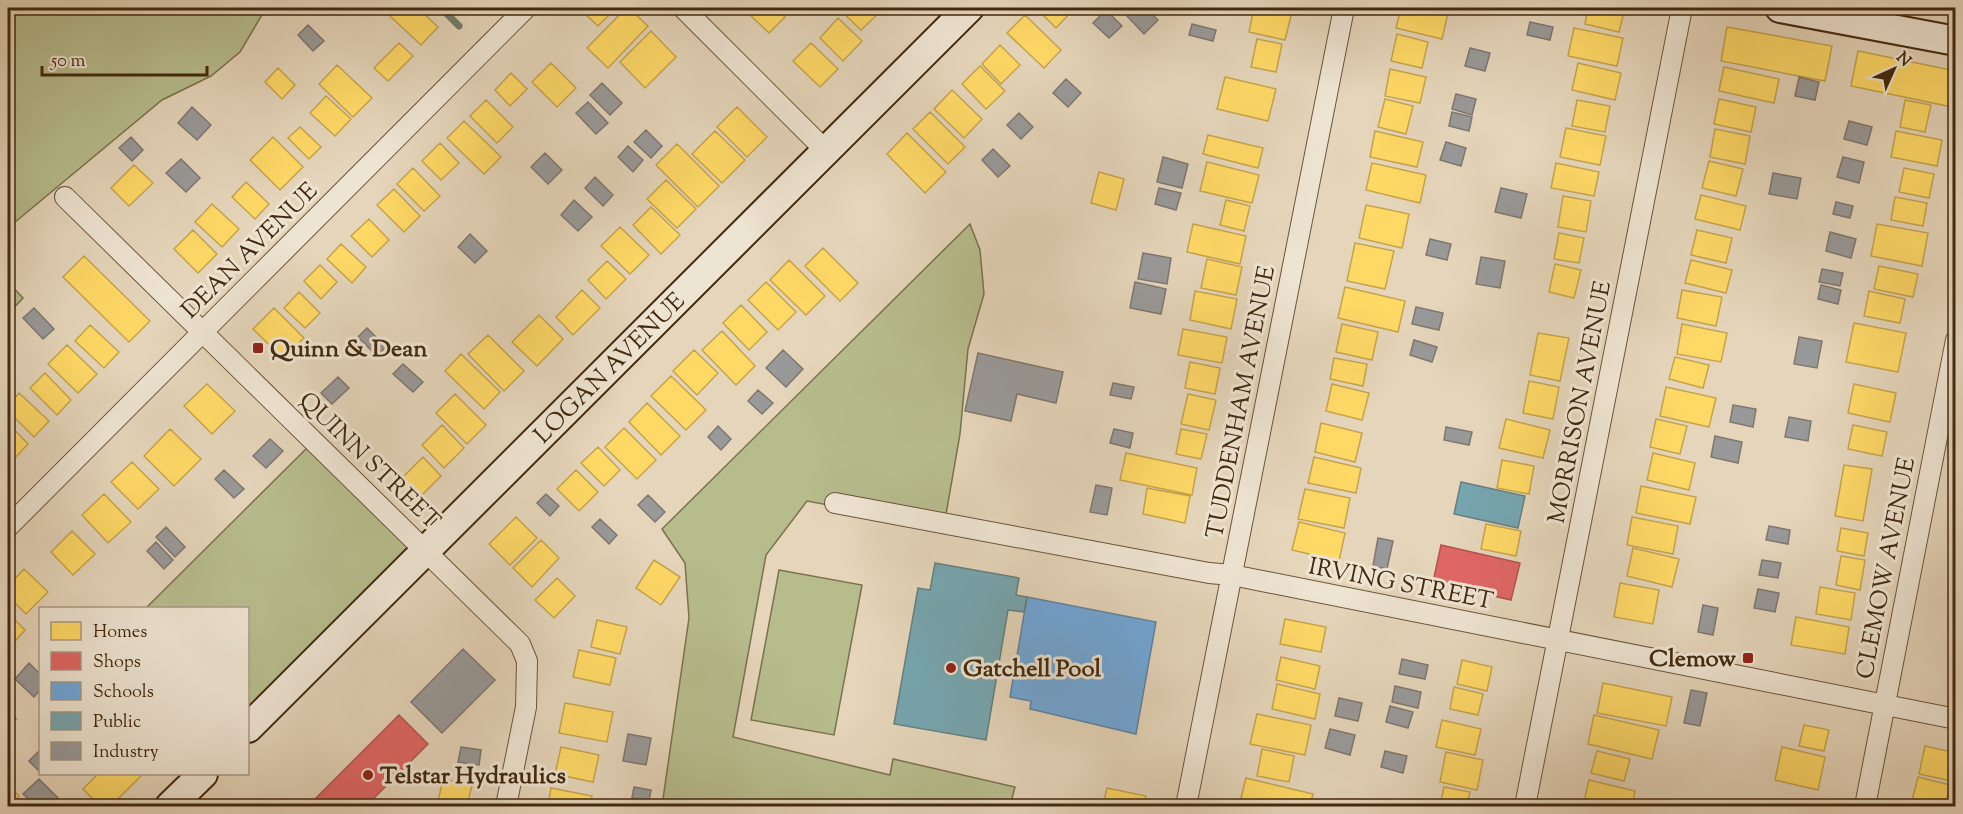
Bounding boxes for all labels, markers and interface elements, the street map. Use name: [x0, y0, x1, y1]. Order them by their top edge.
scale bar: [42, 39, 207, 77]
north arrow: [1864, 39, 1924, 99]
text: N: [1890, 48, 1916, 73]
text: 50 m: [50, 49, 86, 75]
street label: DEAN AVENUE: [175, 175, 327, 327]
street label: TUDDENHAM AVENUE: [1199, 263, 1285, 542]
street label: MORRISON AVENUE: [1541, 278, 1621, 527]
street label: LOGAN AVENUE: [527, 285, 694, 452]
place label: Quinn & Dean: [270, 333, 428, 367]
marker: Quinn & Dean: [251, 341, 265, 355]
street label: QUINN STREET: [290, 385, 447, 538]
street label: CLEMOW AVENUE: [1849, 454, 1925, 682]
street label: IRVING STREET: [1305, 550, 1496, 620]
legend: [39, 607, 249, 775]
text: Homes: [93, 620, 147, 646]
place label: Clemow: [1649, 643, 1736, 677]
text: Shops: [93, 650, 141, 676]
marker: Clemow: [1741, 651, 1755, 665]
place label: Gatchell Pool: [963, 653, 1101, 687]
marker: Gatchell Pool: [944, 661, 958, 675]
text: Schools: [93, 680, 154, 706]
text: Public: [93, 710, 141, 736]
text: Industry: [93, 740, 159, 766]
place label: Telstar Hydraulics: [380, 760, 566, 794]
marker: Telstar Hydraulics: [361, 768, 375, 782]

